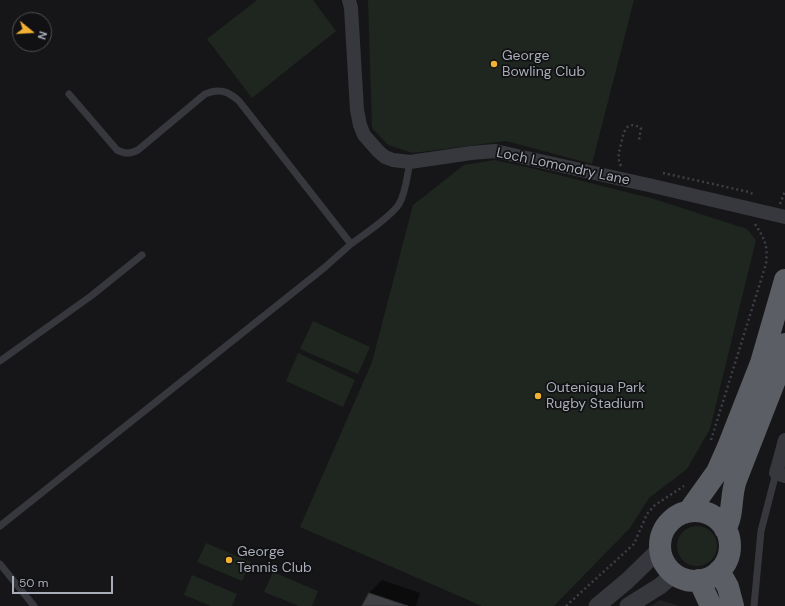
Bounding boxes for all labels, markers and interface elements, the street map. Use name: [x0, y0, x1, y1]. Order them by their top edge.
north arrow: [12, 12, 52, 52]
text: N: [35, 29, 50, 41]
place label: George Bowling Club: [502, 48, 585, 80]
marker: George Bowling Club: [489, 59, 499, 69]
street label: Loch Lomondry Lane: [495, 145, 631, 189]
place label: Outeniqua Park Rugby Stadium: [546, 380, 645, 412]
marker: Outeniqua Park Rugby Stadium: [533, 391, 543, 401]
place label: George Tennis Club: [237, 544, 312, 576]
marker: George Tennis Club: [224, 555, 234, 565]
scale bar: [14, 568, 115, 594]
text: 50 m: [19, 575, 48, 591]

